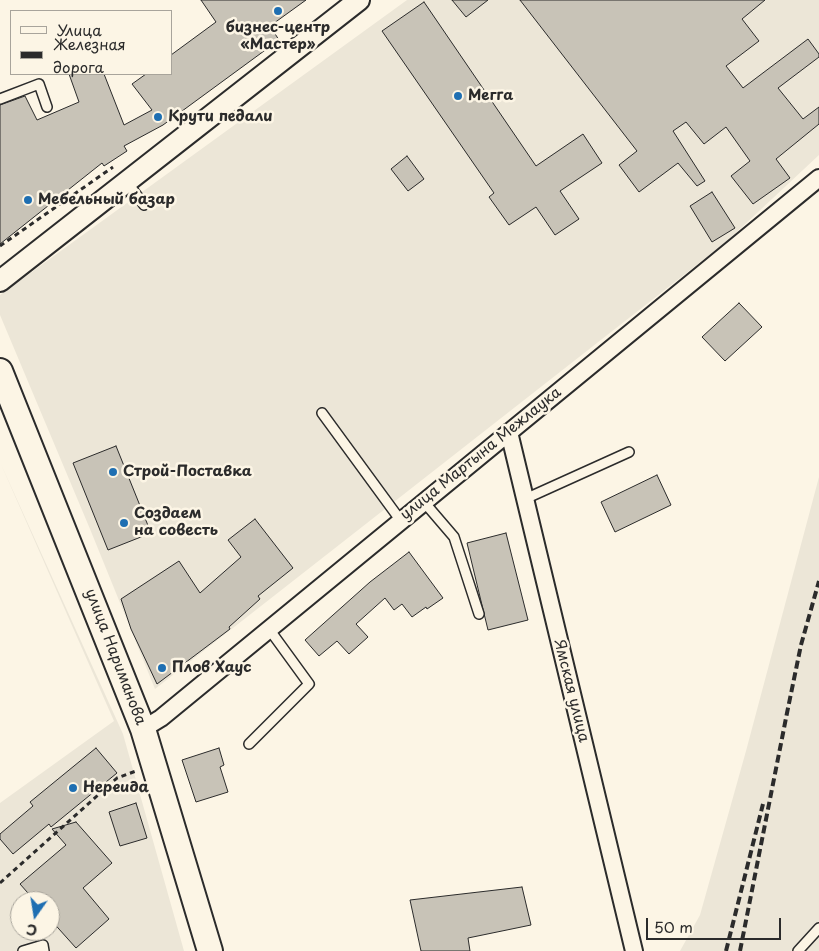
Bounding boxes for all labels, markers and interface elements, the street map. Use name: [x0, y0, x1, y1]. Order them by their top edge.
marker: бизнес-центр «Мастер»: [272, 5, 284, 17]
legend: [10, 10, 172, 75]
text: Улица: [57, 18, 102, 41]
place label: бизнес-центр «Мастер»: [226, 19, 330, 54]
text: Железная дорога: [53, 32, 126, 78]
place label: Мегга: [468, 87, 513, 105]
marker: Мегга: [452, 90, 464, 102]
place label: Крути педали: [168, 108, 273, 126]
marker: Крути педали: [152, 111, 164, 123]
place label: Мебельный базар: [38, 191, 175, 209]
marker: Мебельный базар: [22, 194, 34, 206]
street label: улица Мартына Межлаука: [397, 384, 565, 524]
place label: Строй-Поставка: [123, 463, 252, 481]
marker: Строй-Поставка: [107, 466, 119, 478]
place label: Создаем на совесть: [134, 505, 218, 540]
marker: Создаем на совесть: [118, 517, 130, 529]
street label: улица Нариманова: [81, 586, 149, 728]
street label: Ямская улица: [550, 638, 592, 744]
place label: Плов Хаус: [172, 659, 252, 677]
marker: Плов Хаус: [156, 662, 168, 674]
place label: Нереида: [83, 779, 149, 797]
marker: Нереида: [67, 782, 79, 794]
north arrow: [10, 891, 60, 941]
scale bar: [649, 908, 784, 940]
text: 50 m: [654, 915, 693, 938]
text: С: [24, 919, 39, 942]

